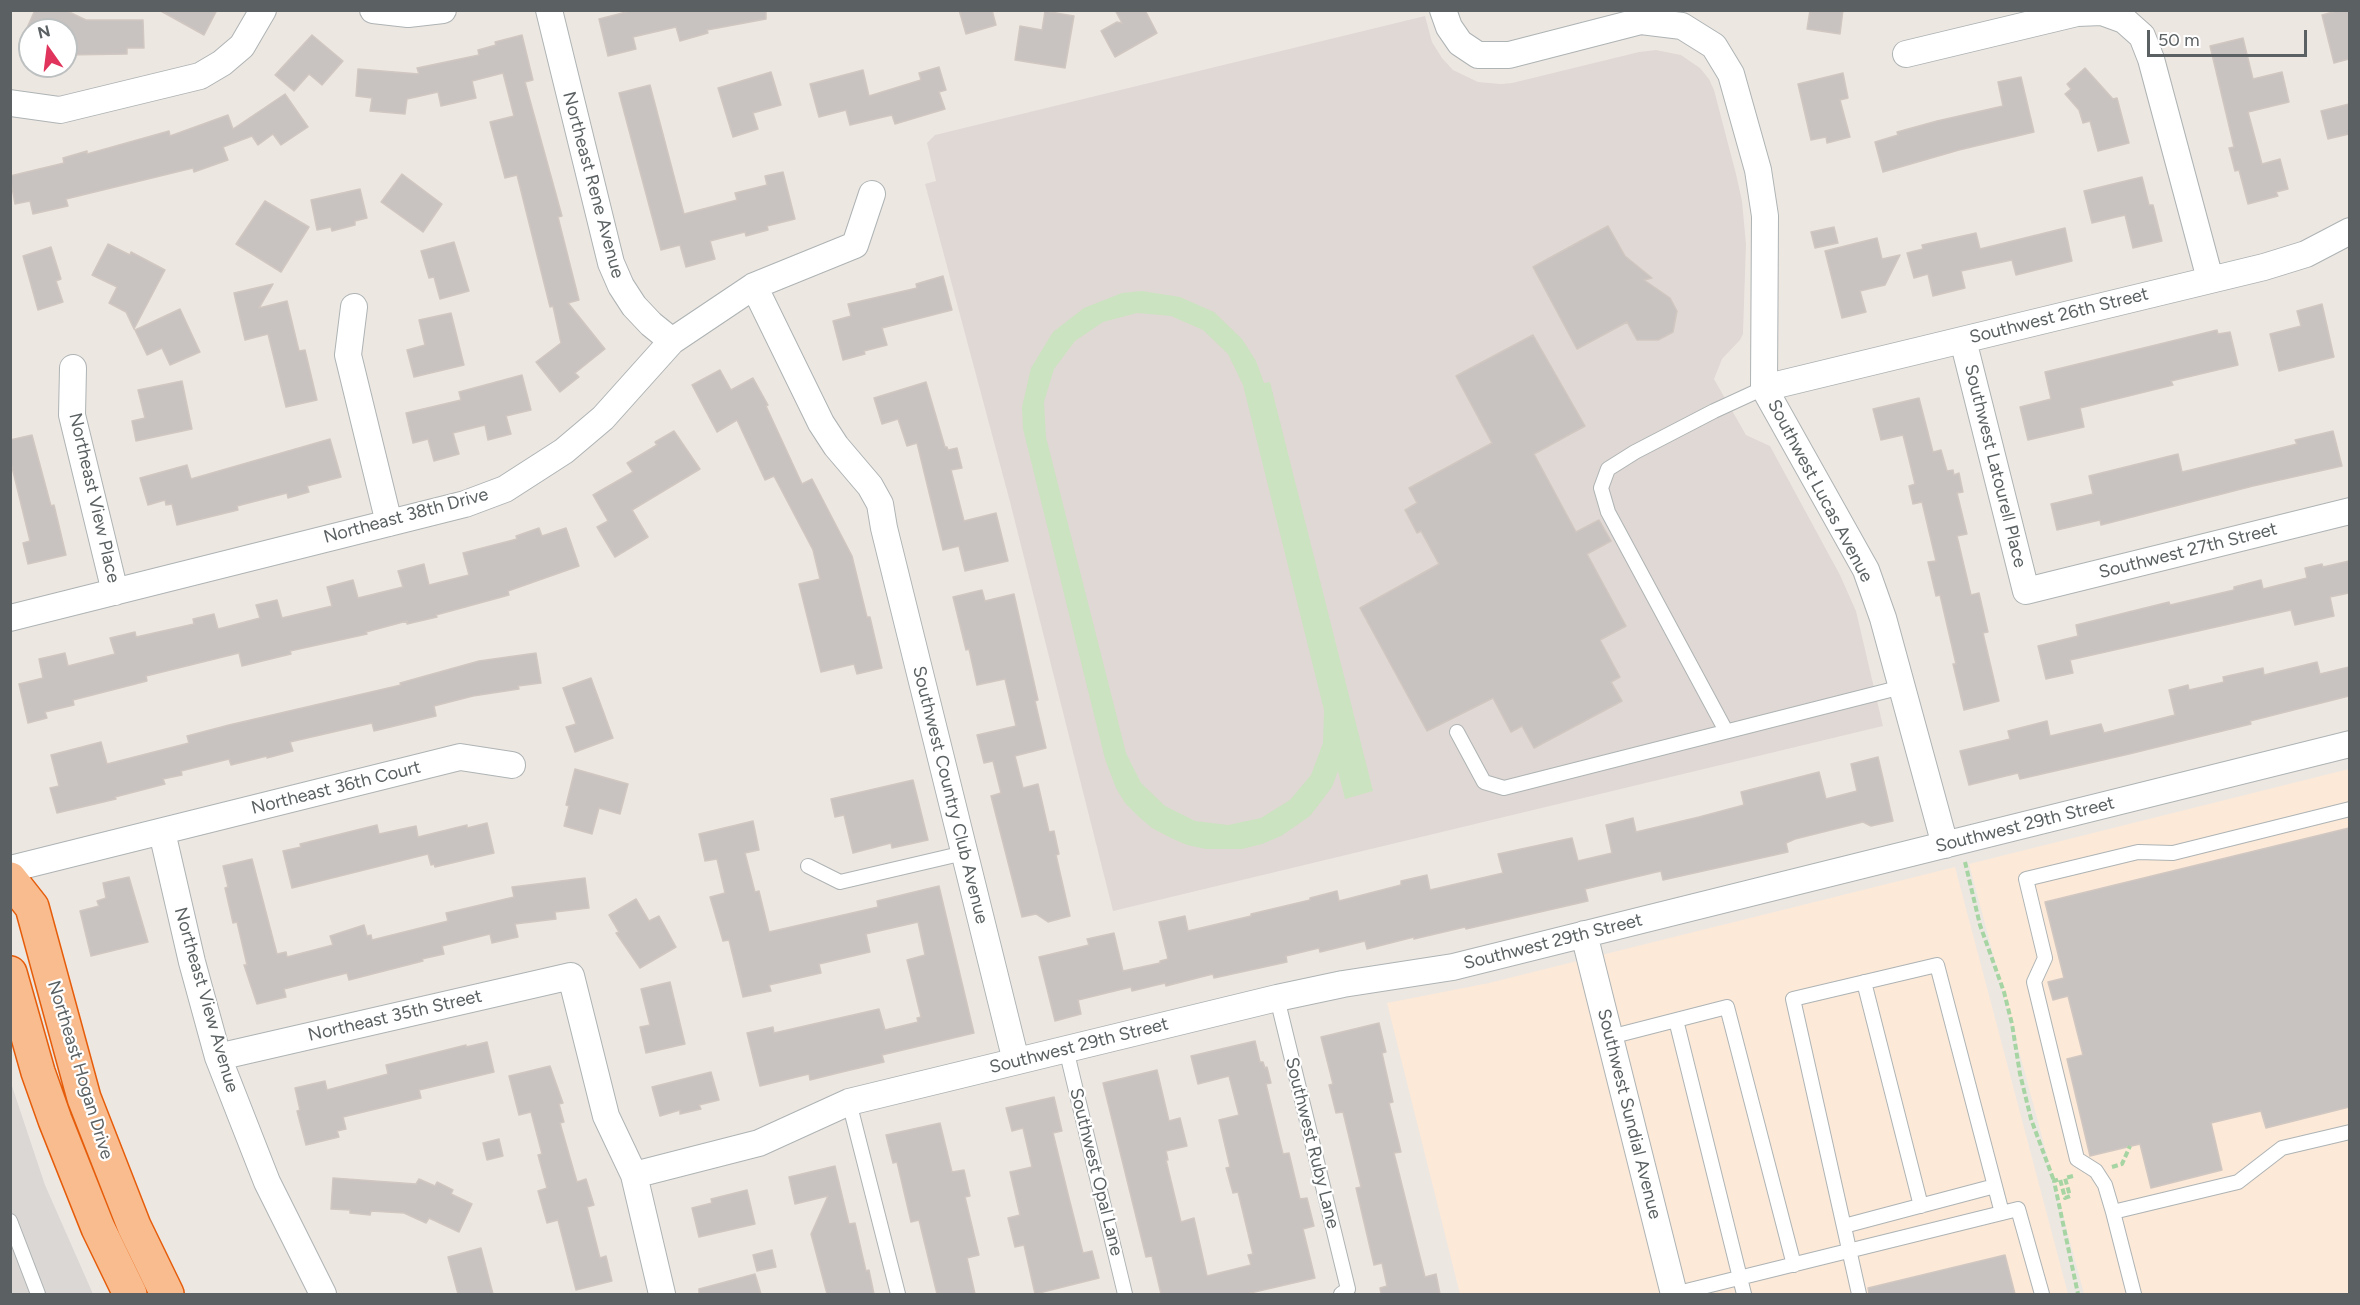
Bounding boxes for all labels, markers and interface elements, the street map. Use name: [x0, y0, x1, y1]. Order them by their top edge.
north arrow: [18, 18, 78, 78]
scale bar: [2150, 18, 2310, 56]
text: N: [36, 21, 52, 43]
text: 50 m: [2158, 29, 2200, 51]
street label: Northeast Rene Avenue: [558, 89, 628, 281]
street label: Southwest 26th Street: [1967, 283, 2151, 349]
street label: Southwest Latourell Place: [1959, 362, 2031, 570]
street label: Southwest Lucas Avenue: [1763, 396, 1877, 586]
street label: Northeast View Place: [64, 411, 124, 585]
street label: Northeast 38th Drive: [321, 484, 491, 548]
street label: Southwest 27th Street: [2097, 518, 2279, 584]
street label: Southwest Country Club Avenue: [907, 664, 993, 926]
street label: Northeast 36th Court: [249, 757, 423, 819]
street label: Southwest 29th Street: [1933, 792, 2117, 858]
street label: Northeast View Avenue: [169, 905, 243, 1095]
street label: Southwest 29th Street: [1461, 909, 1645, 975]
street label: Northeast Hogan Drive: [43, 978, 117, 1162]
street label: Northeast 35th Street: [306, 985, 484, 1047]
street label: Southwest Sundial Avenue: [1592, 1007, 1666, 1221]
street label: Southwest 29th Street: [987, 1013, 1171, 1079]
street label: Southwest Ruby Lane: [1280, 1055, 1344, 1231]
street label: Southwest Opal Lane: [1065, 1086, 1127, 1258]

